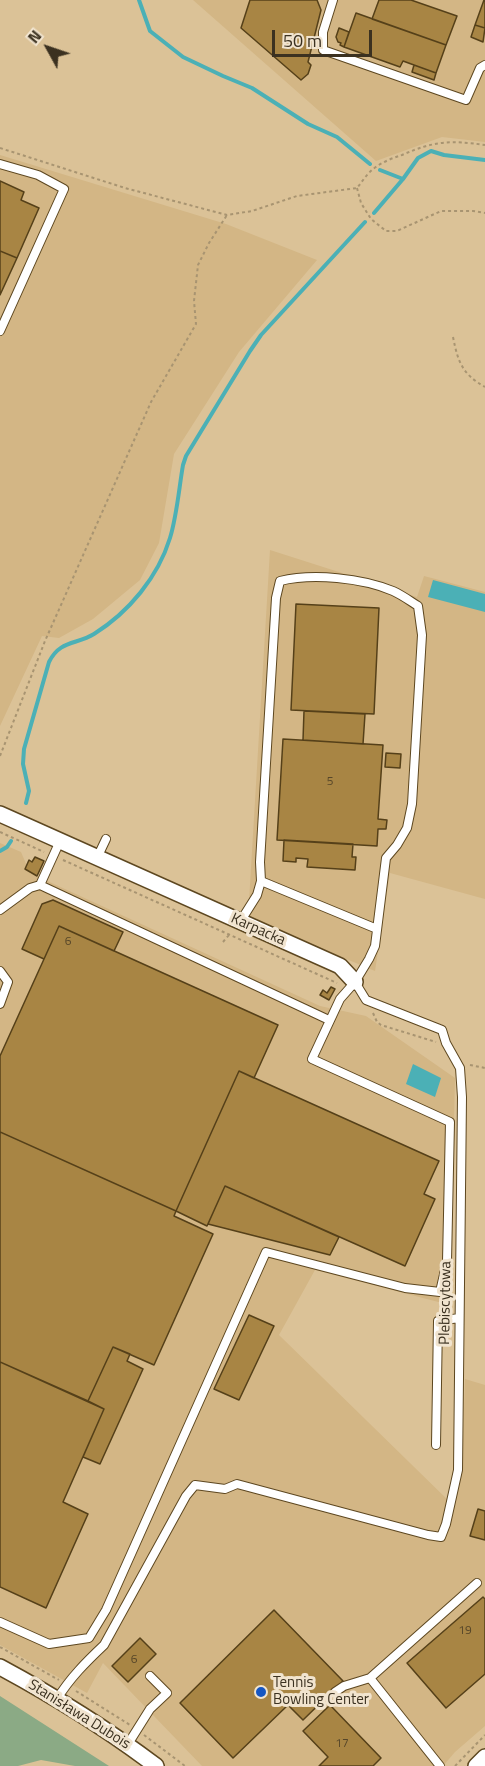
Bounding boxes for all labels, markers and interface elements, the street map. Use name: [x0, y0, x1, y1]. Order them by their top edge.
north arrow: [18, 18, 78, 78]
scale bar: [275, 18, 376, 56]
text: N: [21, 24, 47, 48]
text: 50 m: [283, 27, 322, 54]
house number: 5: [327, 775, 333, 789]
street label: Karpacka: [228, 910, 288, 950]
house number: 6: [65, 935, 71, 949]
street label: Plebiscytowa: [436, 1261, 456, 1345]
house number: 19: [458, 1624, 472, 1638]
house number: 6: [131, 1653, 137, 1667]
place label: Tennis Bowling Center: [273, 1674, 369, 1709]
street label: Stanisława Dubois: [25, 1676, 133, 1754]
marker: Tennis Bowling Center: [254, 1685, 268, 1699]
house number: 17: [335, 1737, 349, 1751]

